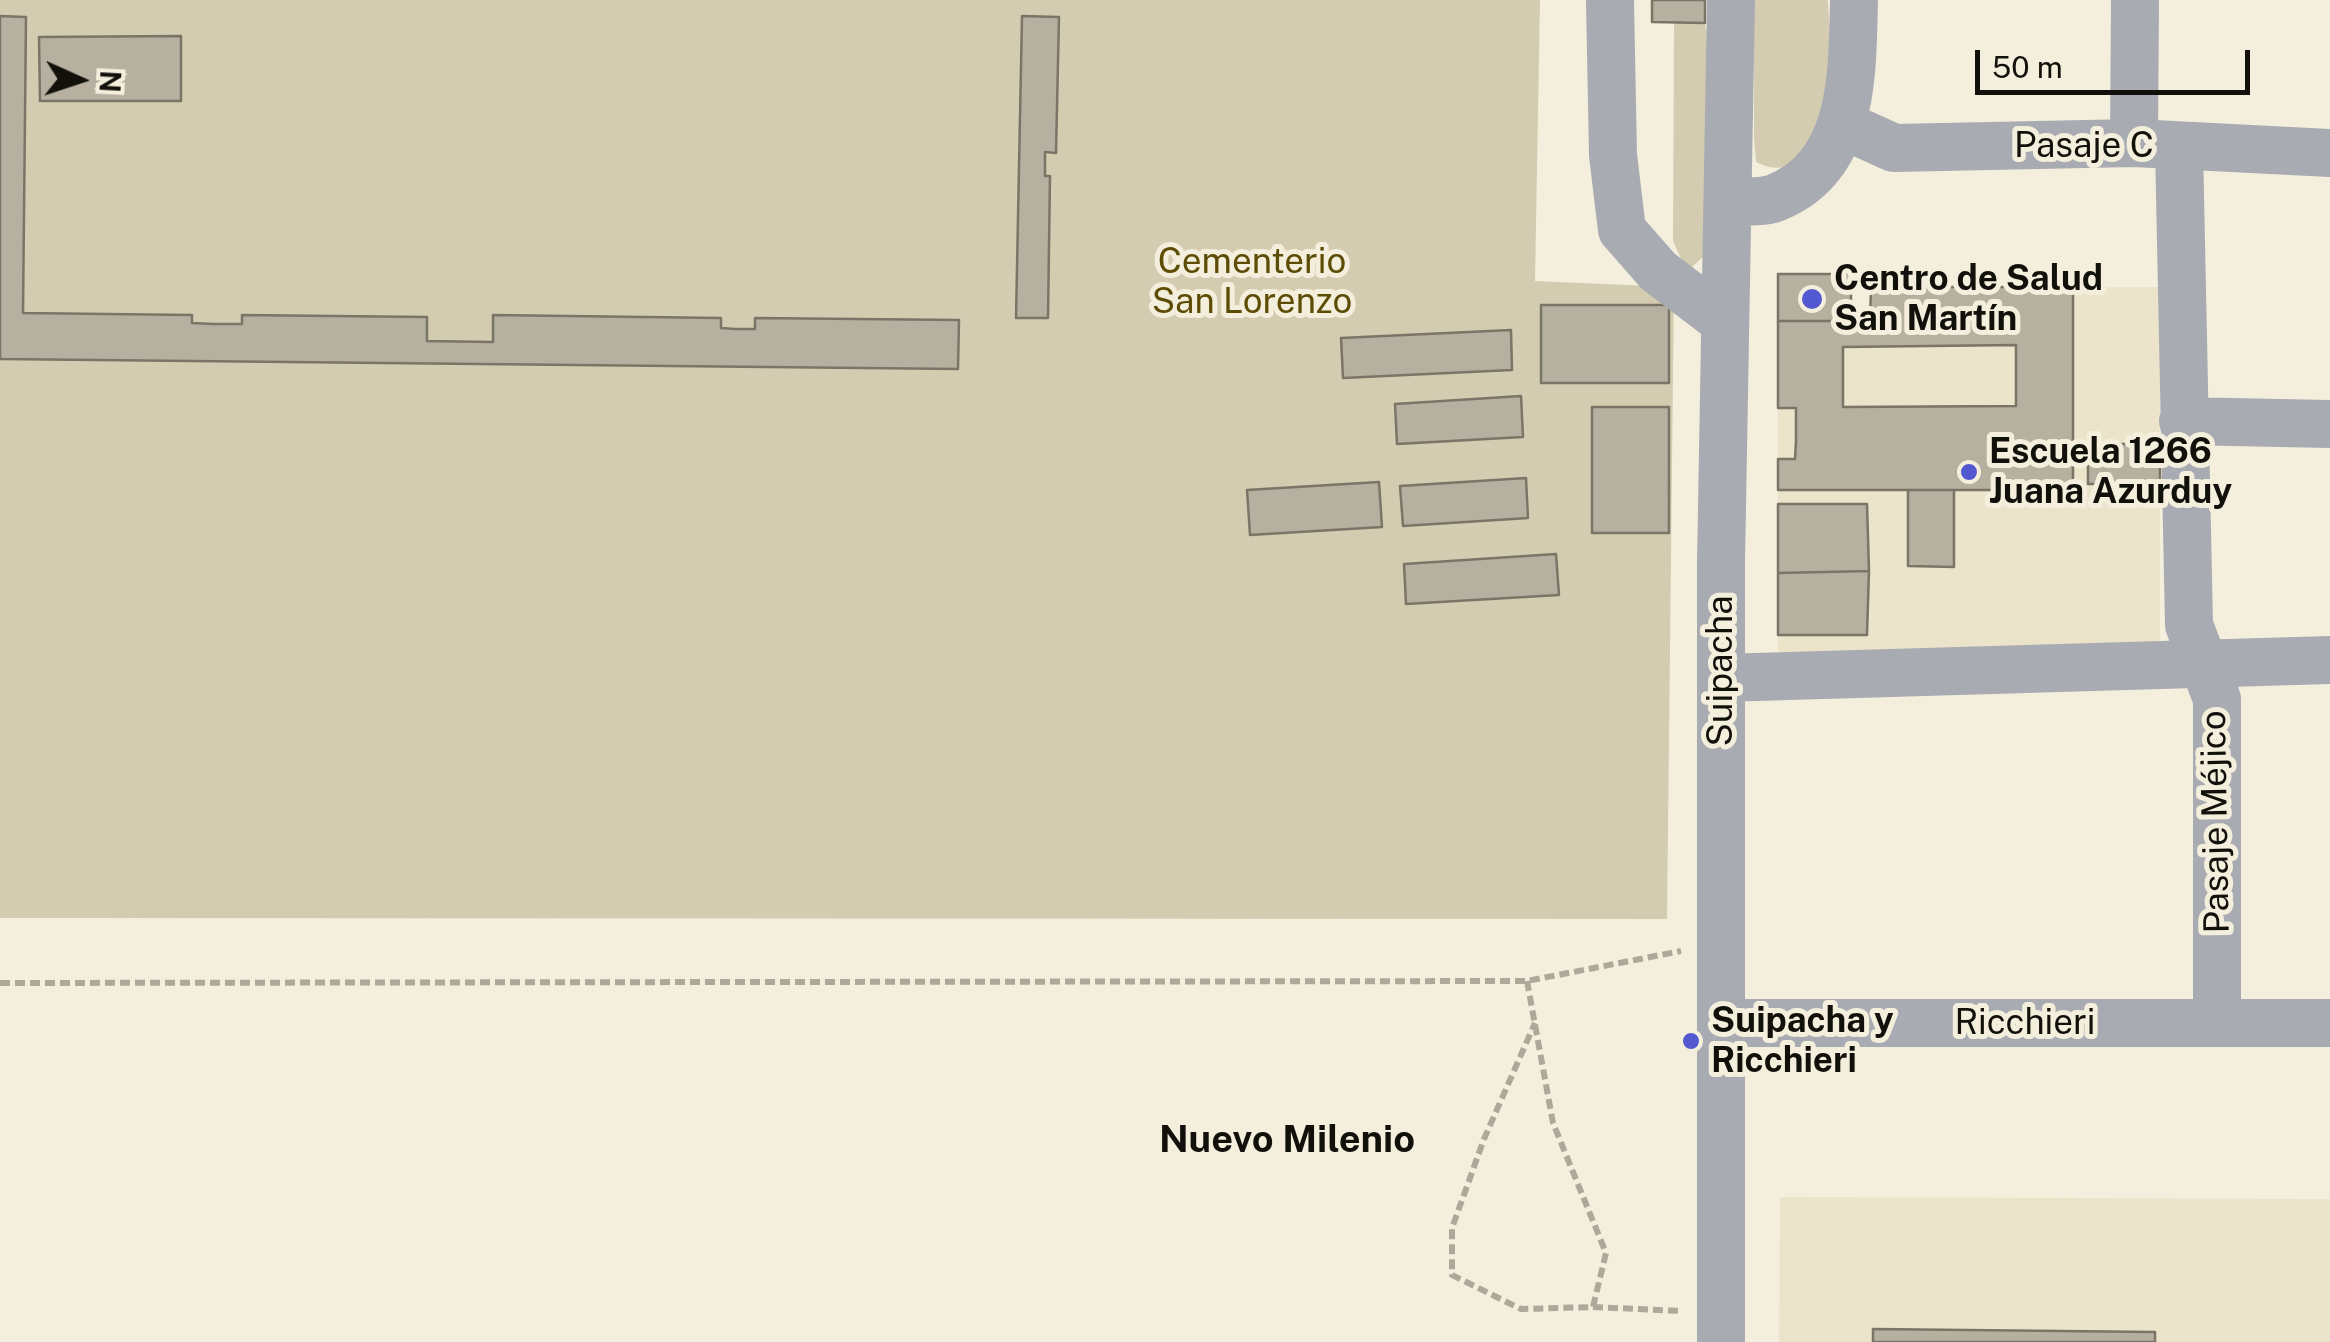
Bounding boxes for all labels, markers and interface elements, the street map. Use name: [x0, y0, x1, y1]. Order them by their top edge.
north arrow: [30, 30, 130, 130]
scale bar: [1980, 30, 2255, 92]
text: 50 m: [1992, 49, 2063, 85]
text: N: [93, 70, 128, 93]
street label: Pasaje C: [2014, 125, 2154, 167]
park label: Cementerio San Lorenzo: [1152, 241, 1352, 323]
place label: Centro de Salud San Martín: [1834, 258, 2103, 340]
marker: Centro de Salud San Martín: [1799, 286, 1825, 312]
place label: Escuela 1266 Juana Azurduy: [1989, 431, 2232, 513]
marker: Escuela 1266 Juana Azurduy: [1958, 461, 1980, 483]
street label: Suipacha: [1700, 595, 1742, 747]
street label: Pasaje Méjico: [2193, 710, 2239, 934]
place label: Suipacha y Ricchieri: [1711, 1000, 1894, 1082]
street label: Ricchieri: [1955, 1002, 2095, 1044]
marker: Suipacha y Ricchieri: [1680, 1030, 1702, 1052]
district label: Nuevo Milenio: [1159, 1117, 1415, 1163]

